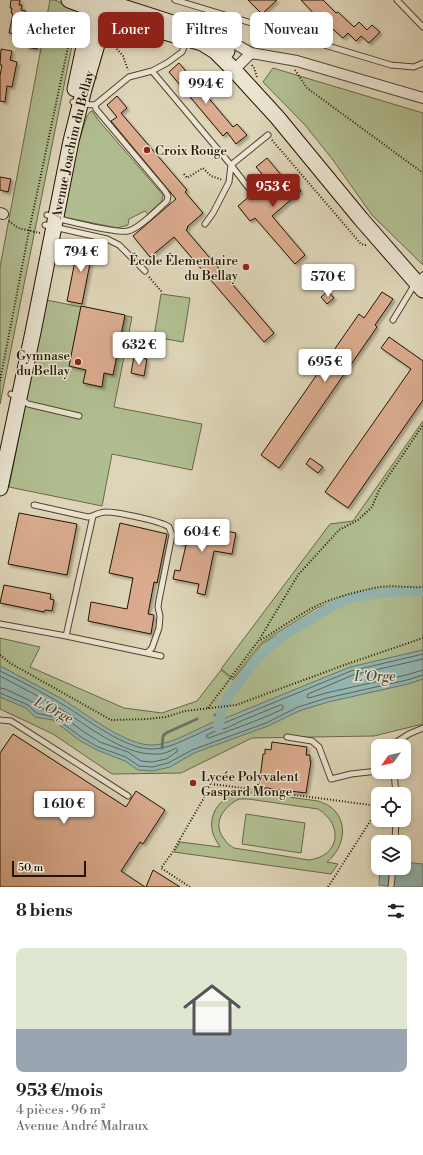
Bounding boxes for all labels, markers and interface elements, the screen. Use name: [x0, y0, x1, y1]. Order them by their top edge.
chip: Acheter: [12, 12, 90, 48]
chip: Louer: [98, 12, 164, 48]
chip: Filtres: [172, 12, 242, 48]
chip: Nouveau: [250, 12, 333, 48]
street label: Avenue Joachim du Bellay: [49, 68, 98, 221]
pin: 994 €: [178, 71, 234, 105]
text: 994 €: [188, 76, 224, 92]
place label: Croix Rouge: [155, 143, 227, 159]
marker: Croix Rouge: [142, 145, 152, 155]
pin: 953 €: [245, 174, 301, 208]
text: 953 €: [256, 179, 290, 195]
pin: 794 €: [53, 239, 109, 273]
text: 794 €: [64, 244, 98, 260]
place label: École Élementaire du Bellay: [129, 252, 239, 284]
marker: École Élementaire du Bellay: [241, 262, 251, 272]
pin: 570 €: [300, 264, 356, 298]
text: 570 €: [311, 269, 345, 285]
pin: 632 €: [111, 332, 167, 366]
text: 632 €: [122, 337, 156, 353]
place label: Gymnase du Bellay: [16, 348, 71, 379]
pin: 695 €: [297, 349, 353, 383]
text: 695 €: [308, 354, 342, 370]
marker: Gymnase du Bellay: [73, 357, 83, 367]
pin: 604 €: [174, 519, 230, 553]
text: 604 €: [184, 524, 220, 540]
water label: L'Orge: [353, 668, 396, 686]
water label: L'Orge: [30, 693, 76, 728]
north arrow: [371, 739, 411, 779]
map controls: [371, 739, 411, 875]
place label: Lycée Polyvalent Gaspard Monge: [201, 769, 299, 800]
marker: Lycée Polyvalent Gaspard Monge: [188, 778, 198, 788]
button: locate: [371, 787, 411, 827]
pin: 1 610 €: [27, 791, 101, 825]
text: 1 610 €: [43, 796, 85, 812]
button: layers: [371, 835, 411, 875]
scale bar: [12, 859, 86, 878]
text: 50 m: [18, 861, 43, 875]
text: 8 biens: [16, 900, 73, 922]
icon: filters: [385, 900, 407, 922]
icon: home: [176, 974, 248, 1046]
text: 953 €/mois: [16, 1080, 103, 1102]
text: 4 pièces · 96 m²: [16, 1102, 106, 1118]
text: Avenue André Malraux: [16, 1118, 148, 1134]

